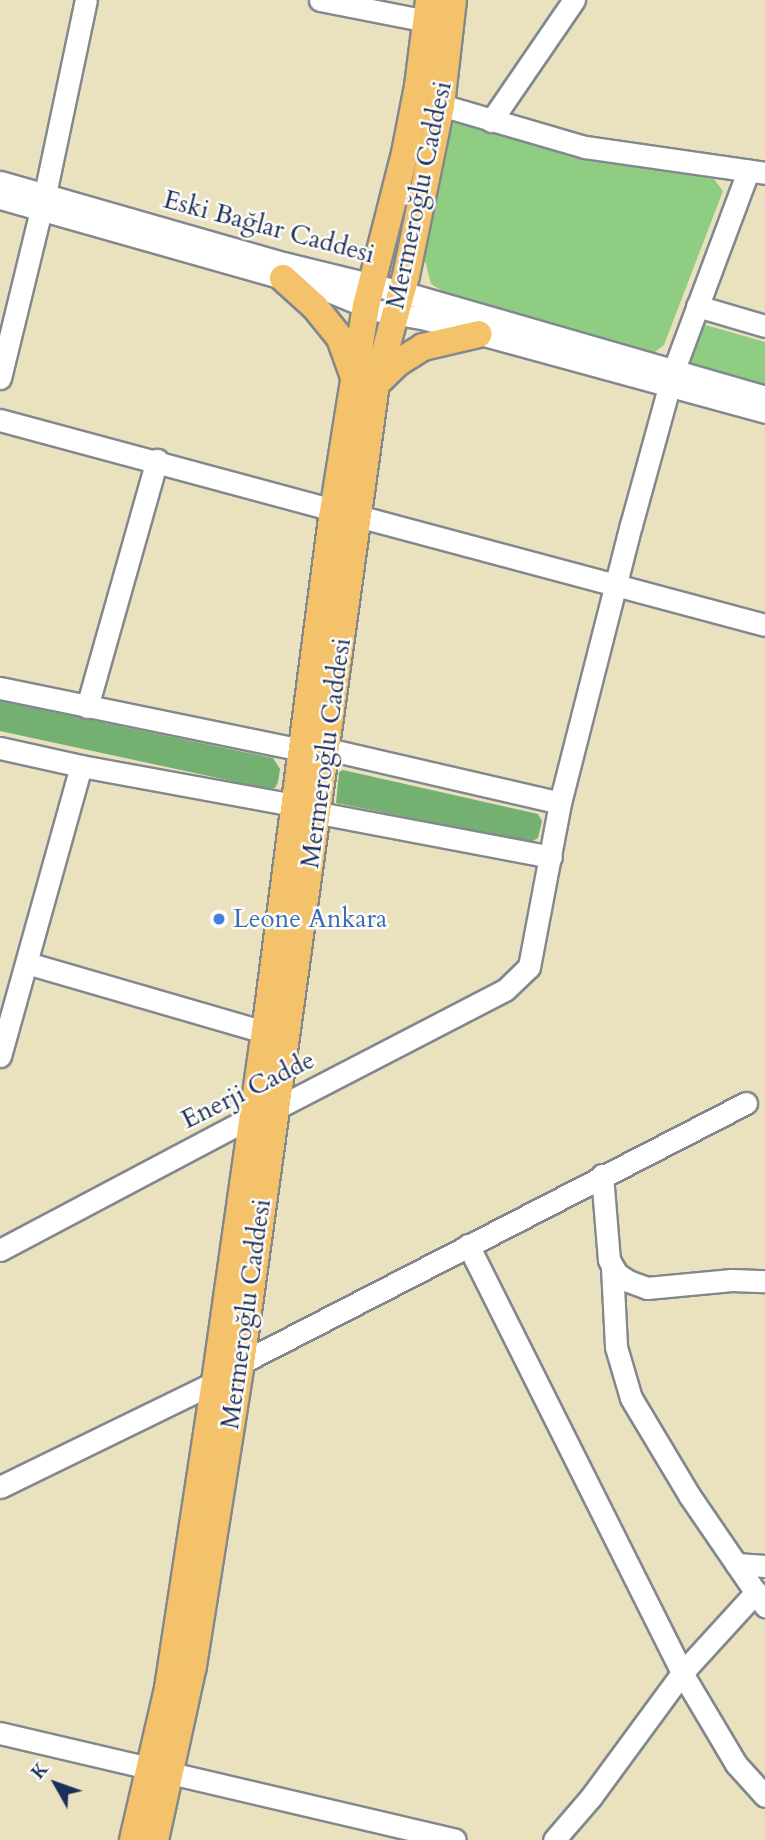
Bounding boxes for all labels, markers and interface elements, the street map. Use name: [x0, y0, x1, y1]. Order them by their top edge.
street label: Mermeroğlu Caddesi: [380, 78, 458, 312]
street label: Eski Bağlar Caddesi: [160, 184, 378, 270]
street label: Mermeroğlu Caddesi: [294, 636, 358, 870]
place label: Leone Ankara: [233, 903, 387, 935]
marker: Leone Ankara: [211, 911, 227, 927]
street label: Enerji Cadde: [176, 1044, 320, 1136]
street label: Mermeroğlu Caddesi: [214, 1197, 278, 1431]
north arrow: [21, 1749, 91, 1819]
text: K: [25, 1756, 55, 1785]

